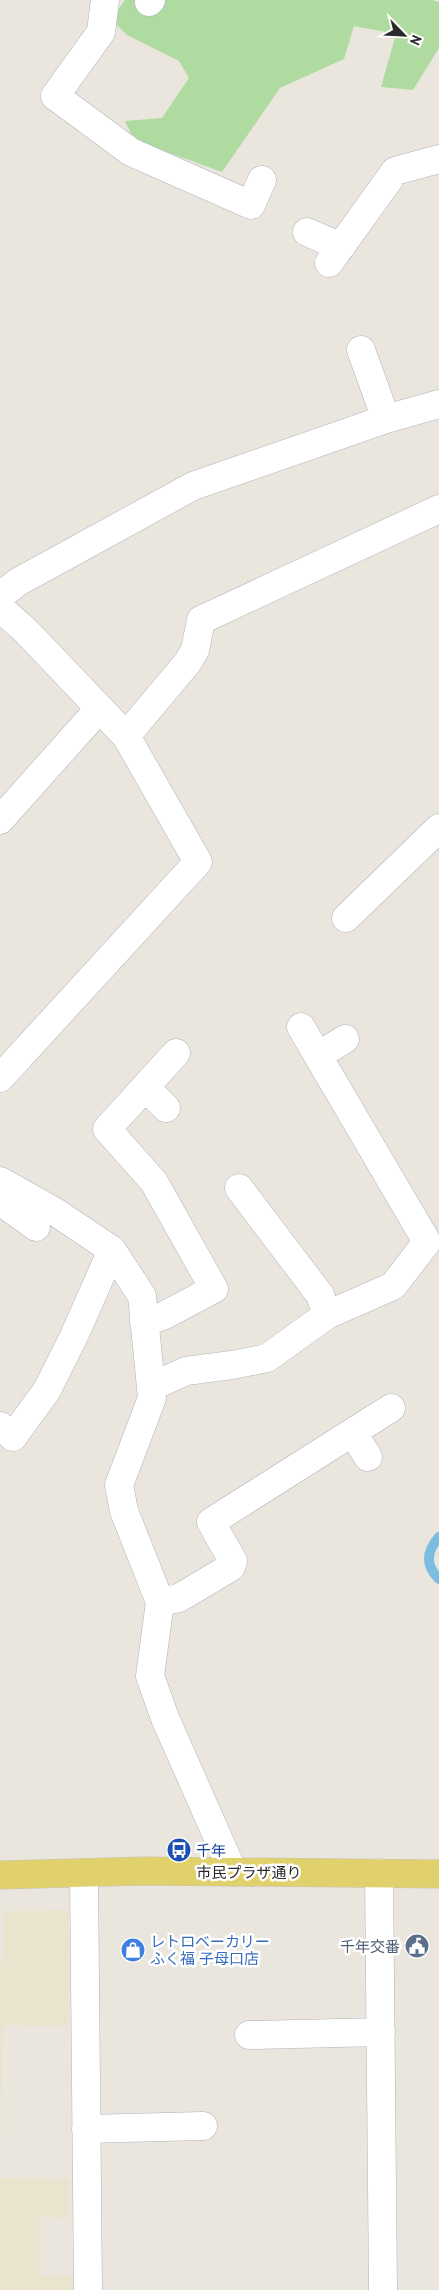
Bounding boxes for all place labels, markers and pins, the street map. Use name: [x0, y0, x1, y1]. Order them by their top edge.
bus stop icon: 千年: [166, 1837, 192, 1863]
place label: 千年: [196, 1841, 226, 1860]
place label: レトロベーカリー ふく福 子母口店: [150, 1932, 270, 1968]
public building icon: 千年交番: [404, 1933, 430, 1959]
shop icon: レトロベーカリー ふく福 子母口店: [120, 1937, 146, 1963]
place label: 千年交番: [340, 1937, 400, 1956]

